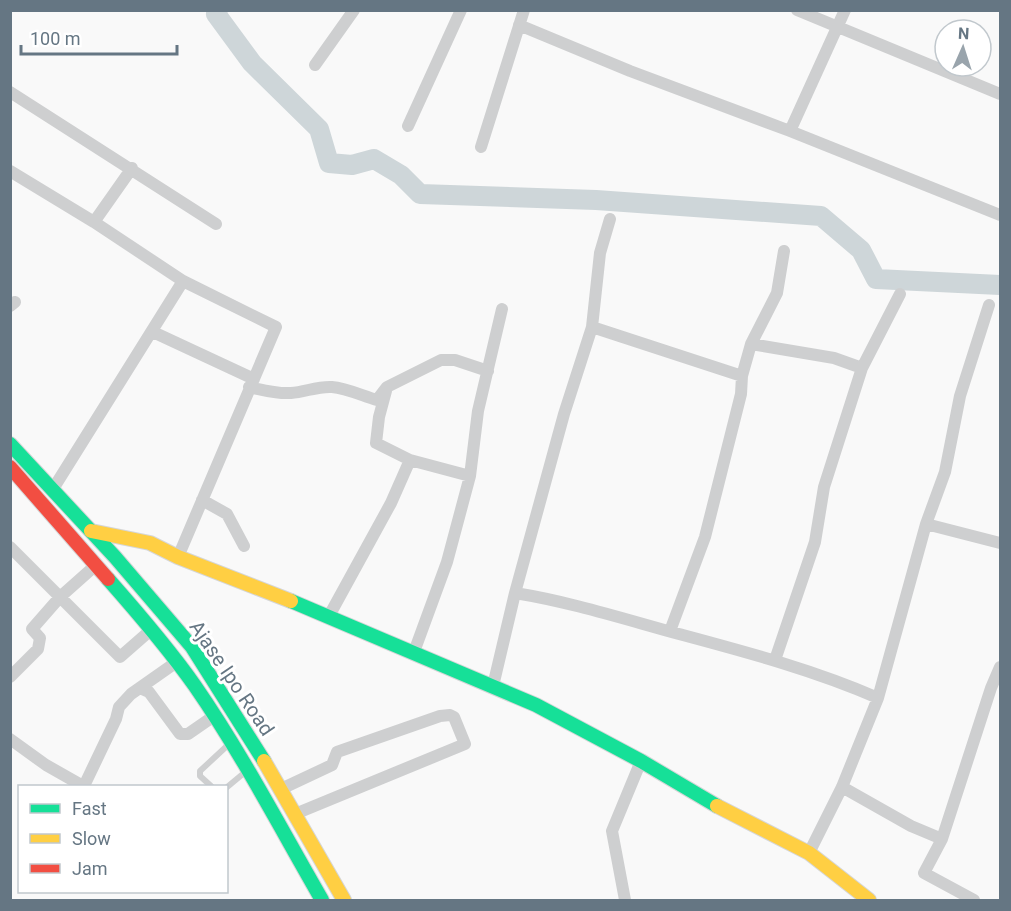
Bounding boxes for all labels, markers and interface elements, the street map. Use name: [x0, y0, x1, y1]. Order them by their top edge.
scale bar: [21, 18, 177, 56]
north arrow: [933, 18, 993, 78]
text: N: [958, 24, 970, 43]
text: 100 m: [30, 28, 81, 49]
street label: Ajase Ipo Road: [185, 616, 279, 740]
legend: [18, 785, 228, 893]
text: Fast: [72, 798, 107, 819]
text: Slow: [72, 828, 111, 849]
text: Jam: [72, 858, 108, 879]

